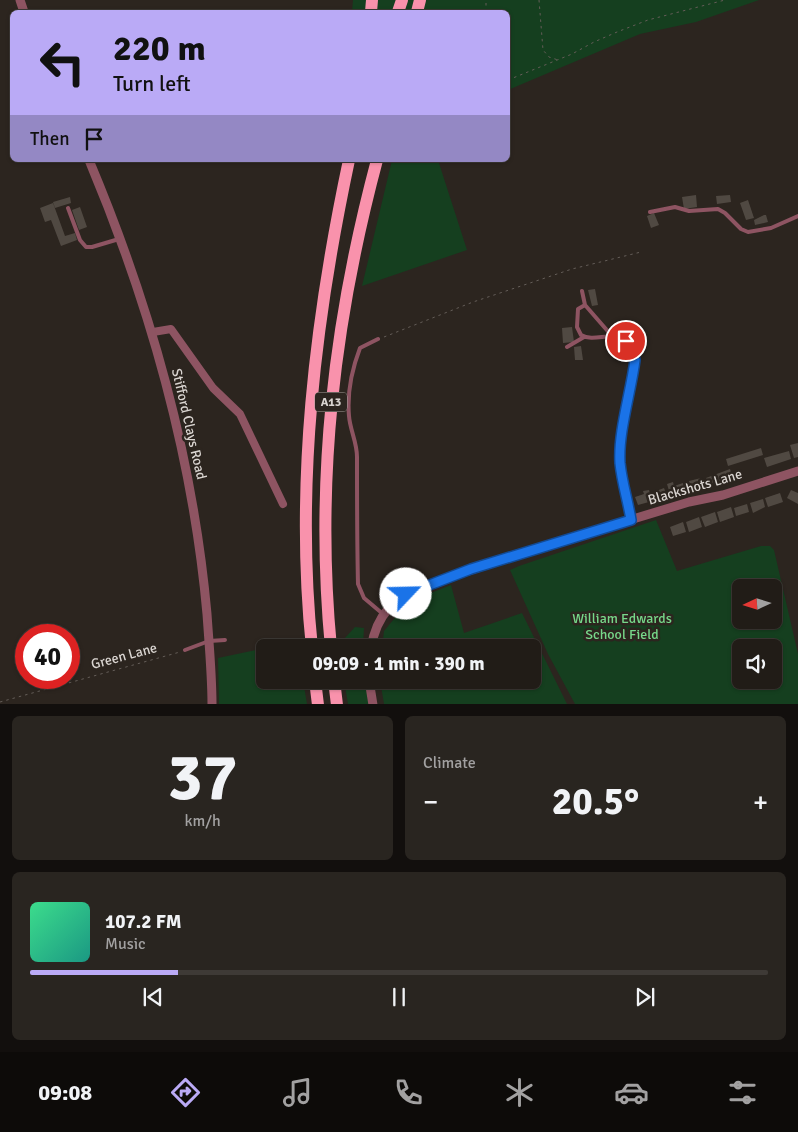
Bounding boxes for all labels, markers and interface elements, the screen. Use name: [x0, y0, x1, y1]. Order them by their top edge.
text: 220 m: [113, 27, 206, 70]
icon: left: [30, 30, 95, 95]
text: Turn left: [113, 70, 191, 97]
icon: arrive: [80, 125, 108, 153]
text: Then: [30, 127, 70, 151]
pin: [605, 320, 647, 362]
icon: arrive: [612, 327, 640, 355]
street label: Stifford Clays Road: [168, 367, 210, 481]
road number: A13: [315, 392, 347, 412]
street label: Blackshots Lane: [646, 465, 744, 509]
position arrow: [379, 567, 431, 619]
north arrow: [732, 579, 782, 629]
map controls: [732, 579, 782, 689]
park label: William Edwards School Field: [572, 610, 672, 643]
speed limit sign: 40: [15, 624, 80, 689]
street label: Green Lane: [89, 639, 159, 673]
button: sound: [732, 639, 782, 689]
text: 09:09 · 1 min · 390 m: [312, 652, 485, 676]
text: 37: [167, 738, 238, 818]
text: Climate: [423, 753, 476, 773]
text: 20.5°: [552, 778, 639, 825]
text: −: [423, 785, 438, 819]
text: +: [753, 785, 768, 819]
text: km/h: [184, 811, 221, 831]
text: 107.2 FM: [105, 910, 182, 934]
text: Music: [105, 934, 146, 954]
icon: previous: [139, 983, 167, 1011]
icon: pause: [385, 983, 413, 1011]
icon: next: [631, 983, 659, 1011]
icon: directions: [168, 1075, 203, 1110]
icon: music: [280, 1075, 315, 1110]
icon: phone: [391, 1075, 426, 1110]
icon: climate: [502, 1075, 537, 1110]
icon: car: [614, 1075, 649, 1110]
icon: filters: [725, 1075, 760, 1110]
text: 09:08: [38, 1079, 92, 1106]

